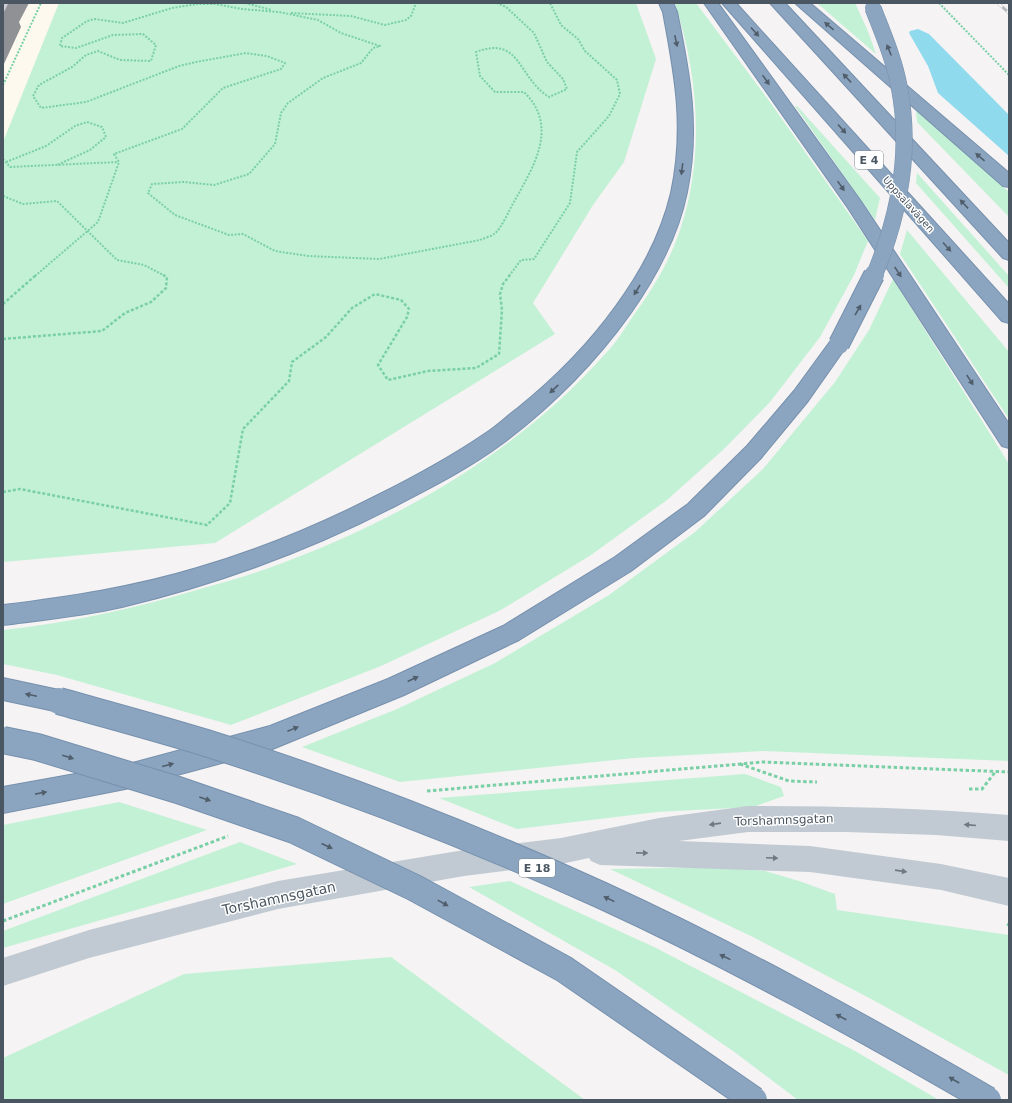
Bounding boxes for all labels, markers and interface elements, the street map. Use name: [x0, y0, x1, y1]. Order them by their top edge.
one-way arrow: [823, 21, 834, 30]
one-way arrow: [750, 27, 760, 37]
one-way arrow: [673, 34, 679, 47]
one-way arrow: [886, 44, 892, 55]
one-way arrow: [842, 73, 851, 83]
one-way arrow: [762, 75, 770, 86]
one-way arrow: [837, 124, 846, 134]
road number: E 4: [855, 151, 883, 169]
one-way arrow: [975, 152, 985, 161]
one-way arrow: [679, 163, 685, 176]
street label: Uppsalavägen: [881, 174, 937, 234]
one-way arrow: [837, 181, 845, 192]
one-way arrow: [959, 199, 968, 209]
one-way arrow: [942, 242, 952, 252]
one-way arrow: [894, 267, 902, 277]
one-way arrow: [634, 284, 641, 296]
one-way arrow: [855, 304, 862, 316]
one-way arrow: [966, 375, 974, 386]
one-way arrow: [549, 384, 559, 394]
one-way arrow: [407, 676, 419, 682]
one-way arrow: [25, 692, 37, 698]
one-way arrow: [287, 726, 299, 732]
one-way arrow: [62, 754, 74, 760]
one-way arrow: [162, 762, 175, 768]
one-way arrow: [35, 789, 47, 795]
one-way arrow: [200, 797, 212, 803]
street label: Torshamnsgatan: [733, 811, 834, 829]
one-way arrow: [709, 821, 721, 827]
one-way arrow: [964, 822, 976, 828]
one-way arrow: [321, 843, 332, 849]
one-way arrow: [636, 850, 649, 856]
one-way arrow: [766, 854, 778, 861]
road number: E 18: [519, 859, 555, 877]
one-way arrow: [895, 868, 907, 874]
street label: Torshamnsgatan: [220, 878, 337, 918]
one-way arrow: [603, 896, 614, 902]
one-way arrow: [437, 900, 449, 906]
one-way arrow: [720, 954, 731, 960]
one-way arrow: [835, 1014, 846, 1020]
one-way arrow: [948, 1077, 960, 1084]

